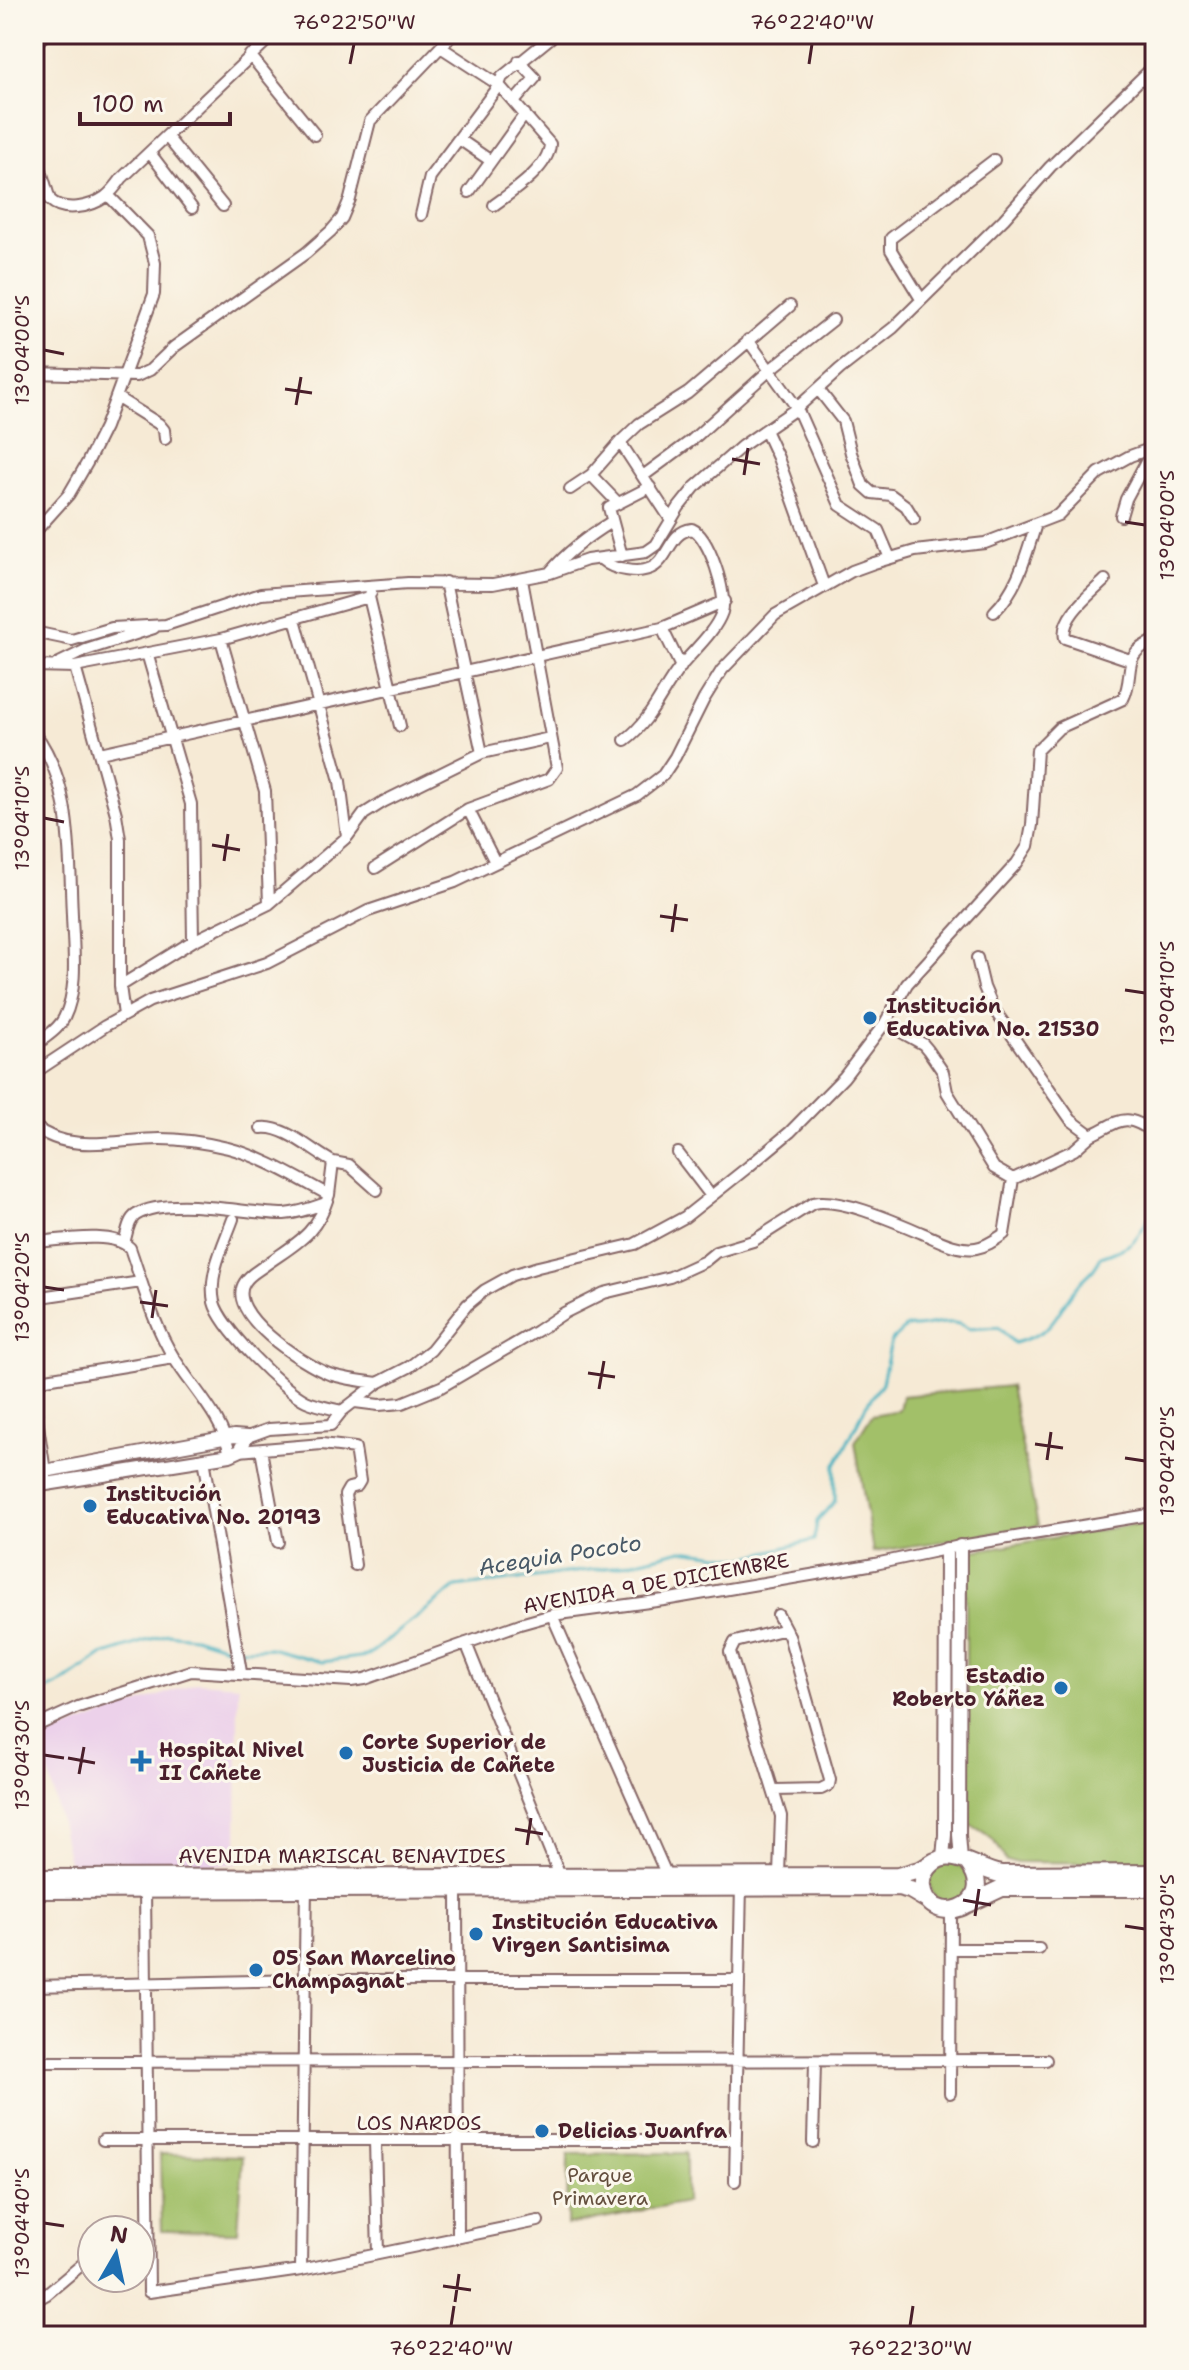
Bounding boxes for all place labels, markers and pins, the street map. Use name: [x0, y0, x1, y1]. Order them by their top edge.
place label: Institución Educativa No. 21530: [886, 993, 1100, 1042]
marker: Institución Educativa No. 21530: [861, 1009, 879, 1027]
place label: Institución Educativa No. 20193: [106, 1481, 321, 1530]
marker: Institución Educativa No. 20193: [81, 1497, 99, 1515]
place label: Estadio Roberto Yáñez: [892, 1663, 1045, 1712]
marker: Estadio Roberto Yáñez: [1052, 1679, 1070, 1697]
place label: Corte Superior de Justicia de Cañete: [362, 1729, 555, 1778]
place label: Hospital Nivel II Cañete: [159, 1737, 304, 1786]
marker: Corte Superior de Justicia de Cañete: [337, 1744, 355, 1762]
marker: Hospital Nivel II Cañete: [130, 1750, 152, 1772]
place label: Institución Educativa Virgen Santisima: [492, 1909, 718, 1958]
marker: Institución Educativa Virgen Santisima: [467, 1925, 485, 1943]
place label: 05 San Marcelino Champagnat: [272, 1945, 456, 1994]
marker: 05 San Marcelino Champagnat: [247, 1961, 265, 1979]
place label: Delicias Juanfra: [558, 2118, 728, 2144]
marker: Delicias Juanfra: [533, 2122, 551, 2140]

